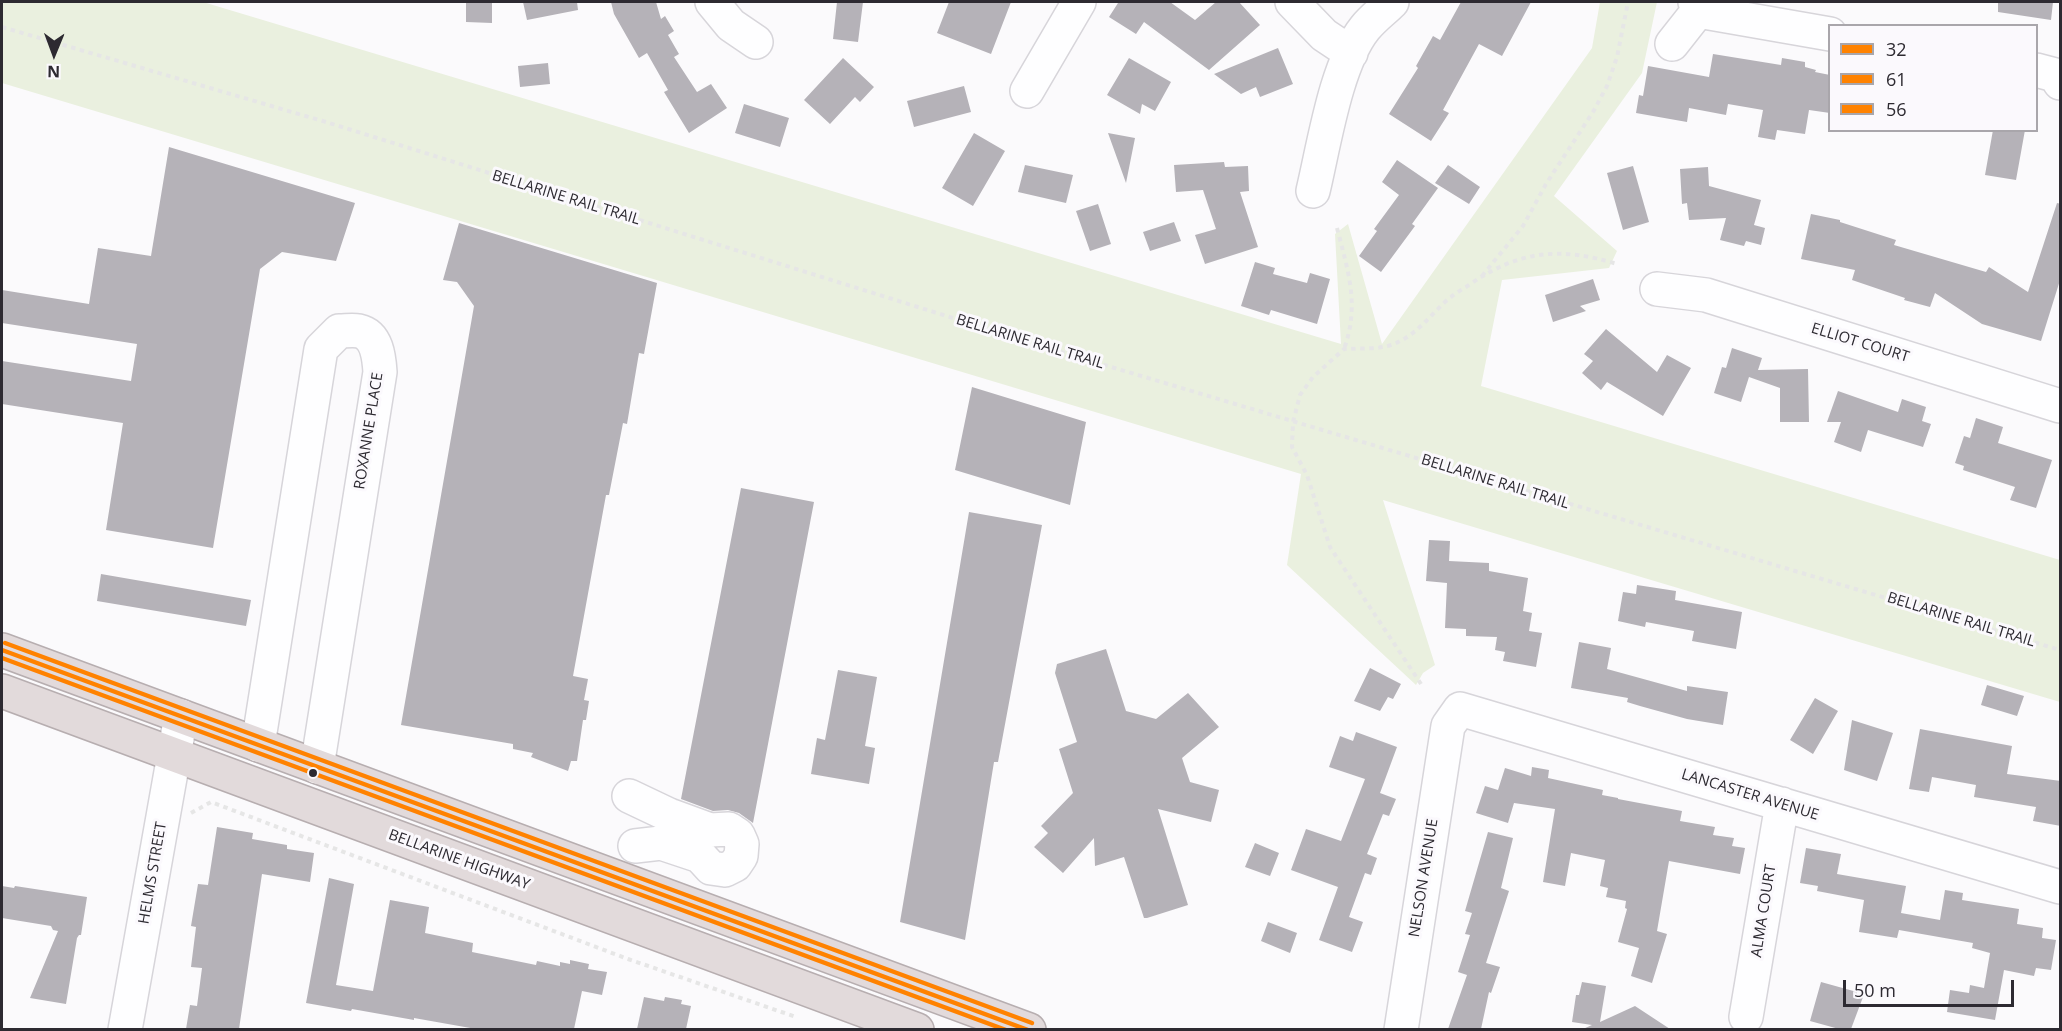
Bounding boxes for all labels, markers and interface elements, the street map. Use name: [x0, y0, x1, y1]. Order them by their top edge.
north arrow: [24, 24, 84, 84]
legend: [1828, 24, 2038, 132]
text: 32: [1886, 37, 1907, 61]
text: N: [47, 61, 60, 83]
text: 61: [1886, 67, 1907, 91]
text: 56: [1886, 97, 1907, 121]
street label: BELLARINE RAIL TRAIL: [490, 167, 642, 229]
street label: BELLARINE RAIL TRAIL: [954, 311, 1106, 373]
street label: ELLIOT COURT: [1809, 320, 1911, 366]
street label: ROXANNE PLACE: [351, 371, 387, 491]
street label: BELLARINE RAIL TRAIL: [1419, 451, 1571, 513]
street label: BELLARINE RAIL TRAIL: [1885, 589, 2037, 651]
street label: LANCASTER AVENUE: [1679, 766, 1821, 824]
unlabelled marker: [307, 767, 319, 779]
street label: NELSON AVENUE: [1406, 817, 1442, 939]
street label: HELMS STREET: [135, 820, 171, 926]
street label: BELLARINE HIGHWAY: [386, 826, 532, 894]
street label: ALMA COURT: [1748, 863, 1780, 959]
scale bar: [1846, 968, 2017, 1006]
text: 50 m: [1854, 978, 1896, 1002]

